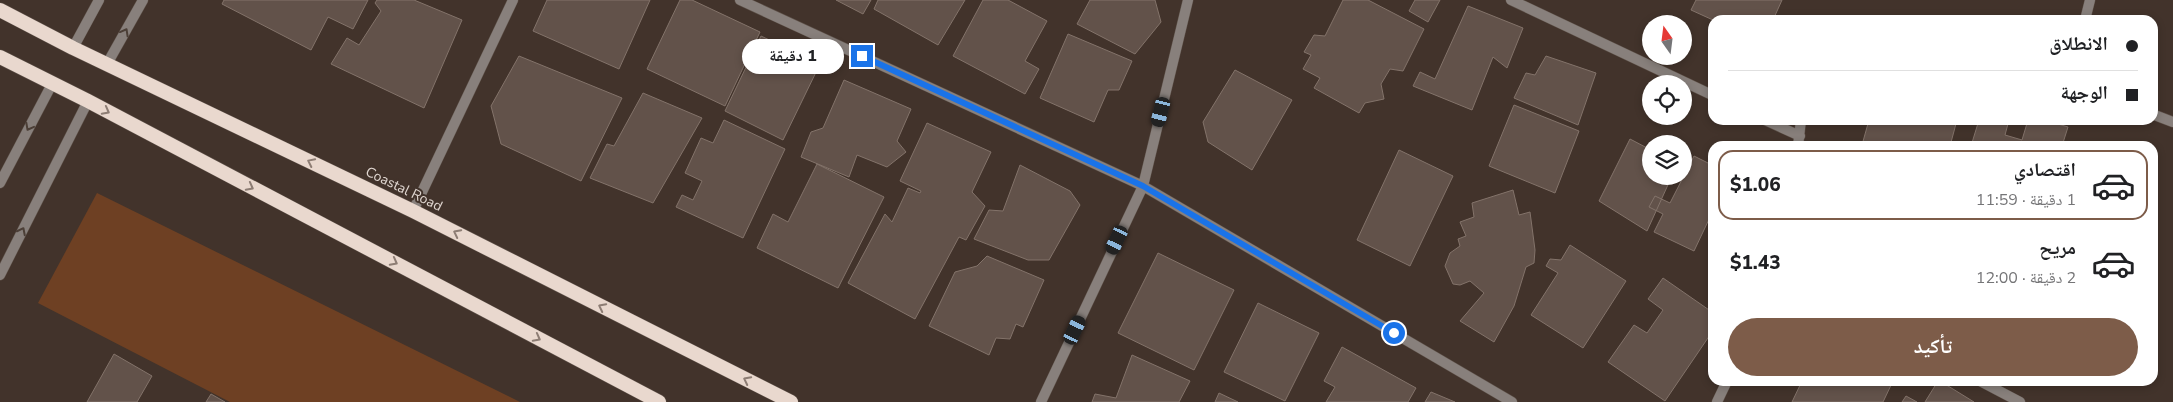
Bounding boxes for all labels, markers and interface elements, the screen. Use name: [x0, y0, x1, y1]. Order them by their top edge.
north arrow: [1642, 15, 1692, 65]
map controls: [1642, 15, 1692, 185]
one-way arrow: [119, 28, 129, 37]
text: الانطلاق: [2049, 31, 2108, 57]
callout: 1 دقيقة: [742, 38, 844, 74]
text: 1 دقيقة: [769, 45, 817, 67]
route end: [851, 45, 873, 67]
button: locate: [1642, 75, 1692, 125]
text: الوجهة: [2060, 80, 2108, 106]
car: [1150, 96, 1171, 128]
one-way arrow: [101, 105, 110, 115]
one-way arrow: [25, 122, 35, 131]
button: layers: [1642, 135, 1692, 185]
text: اقتصادي: [2014, 157, 2076, 183]
one-way arrow: [307, 158, 316, 168]
street label: Coastal Road: [362, 162, 446, 216]
icon: car: [2091, 163, 2136, 208]
text: $1.06: [1730, 172, 1781, 198]
one-way arrow: [245, 181, 254, 191]
text: 1 دقيقة · 11:59: [1976, 189, 2076, 211]
car: [1103, 223, 1130, 257]
one-way arrow: [16, 227, 26, 236]
one-way arrow: [453, 229, 462, 239]
text: مريح: [2039, 235, 2076, 261]
icon: car: [2091, 241, 2136, 286]
text: $1.43: [1730, 250, 1781, 276]
one-way arrow: [388, 256, 397, 266]
text: 2 دقيقة · 12:00: [1976, 267, 2076, 289]
one-way arrow: [598, 303, 607, 313]
car: [1061, 313, 1088, 347]
button: تأكيد: [1728, 318, 2138, 376]
route start: [1383, 322, 1405, 344]
one-way arrow: [532, 332, 541, 342]
one-way arrow: [743, 376, 752, 386]

